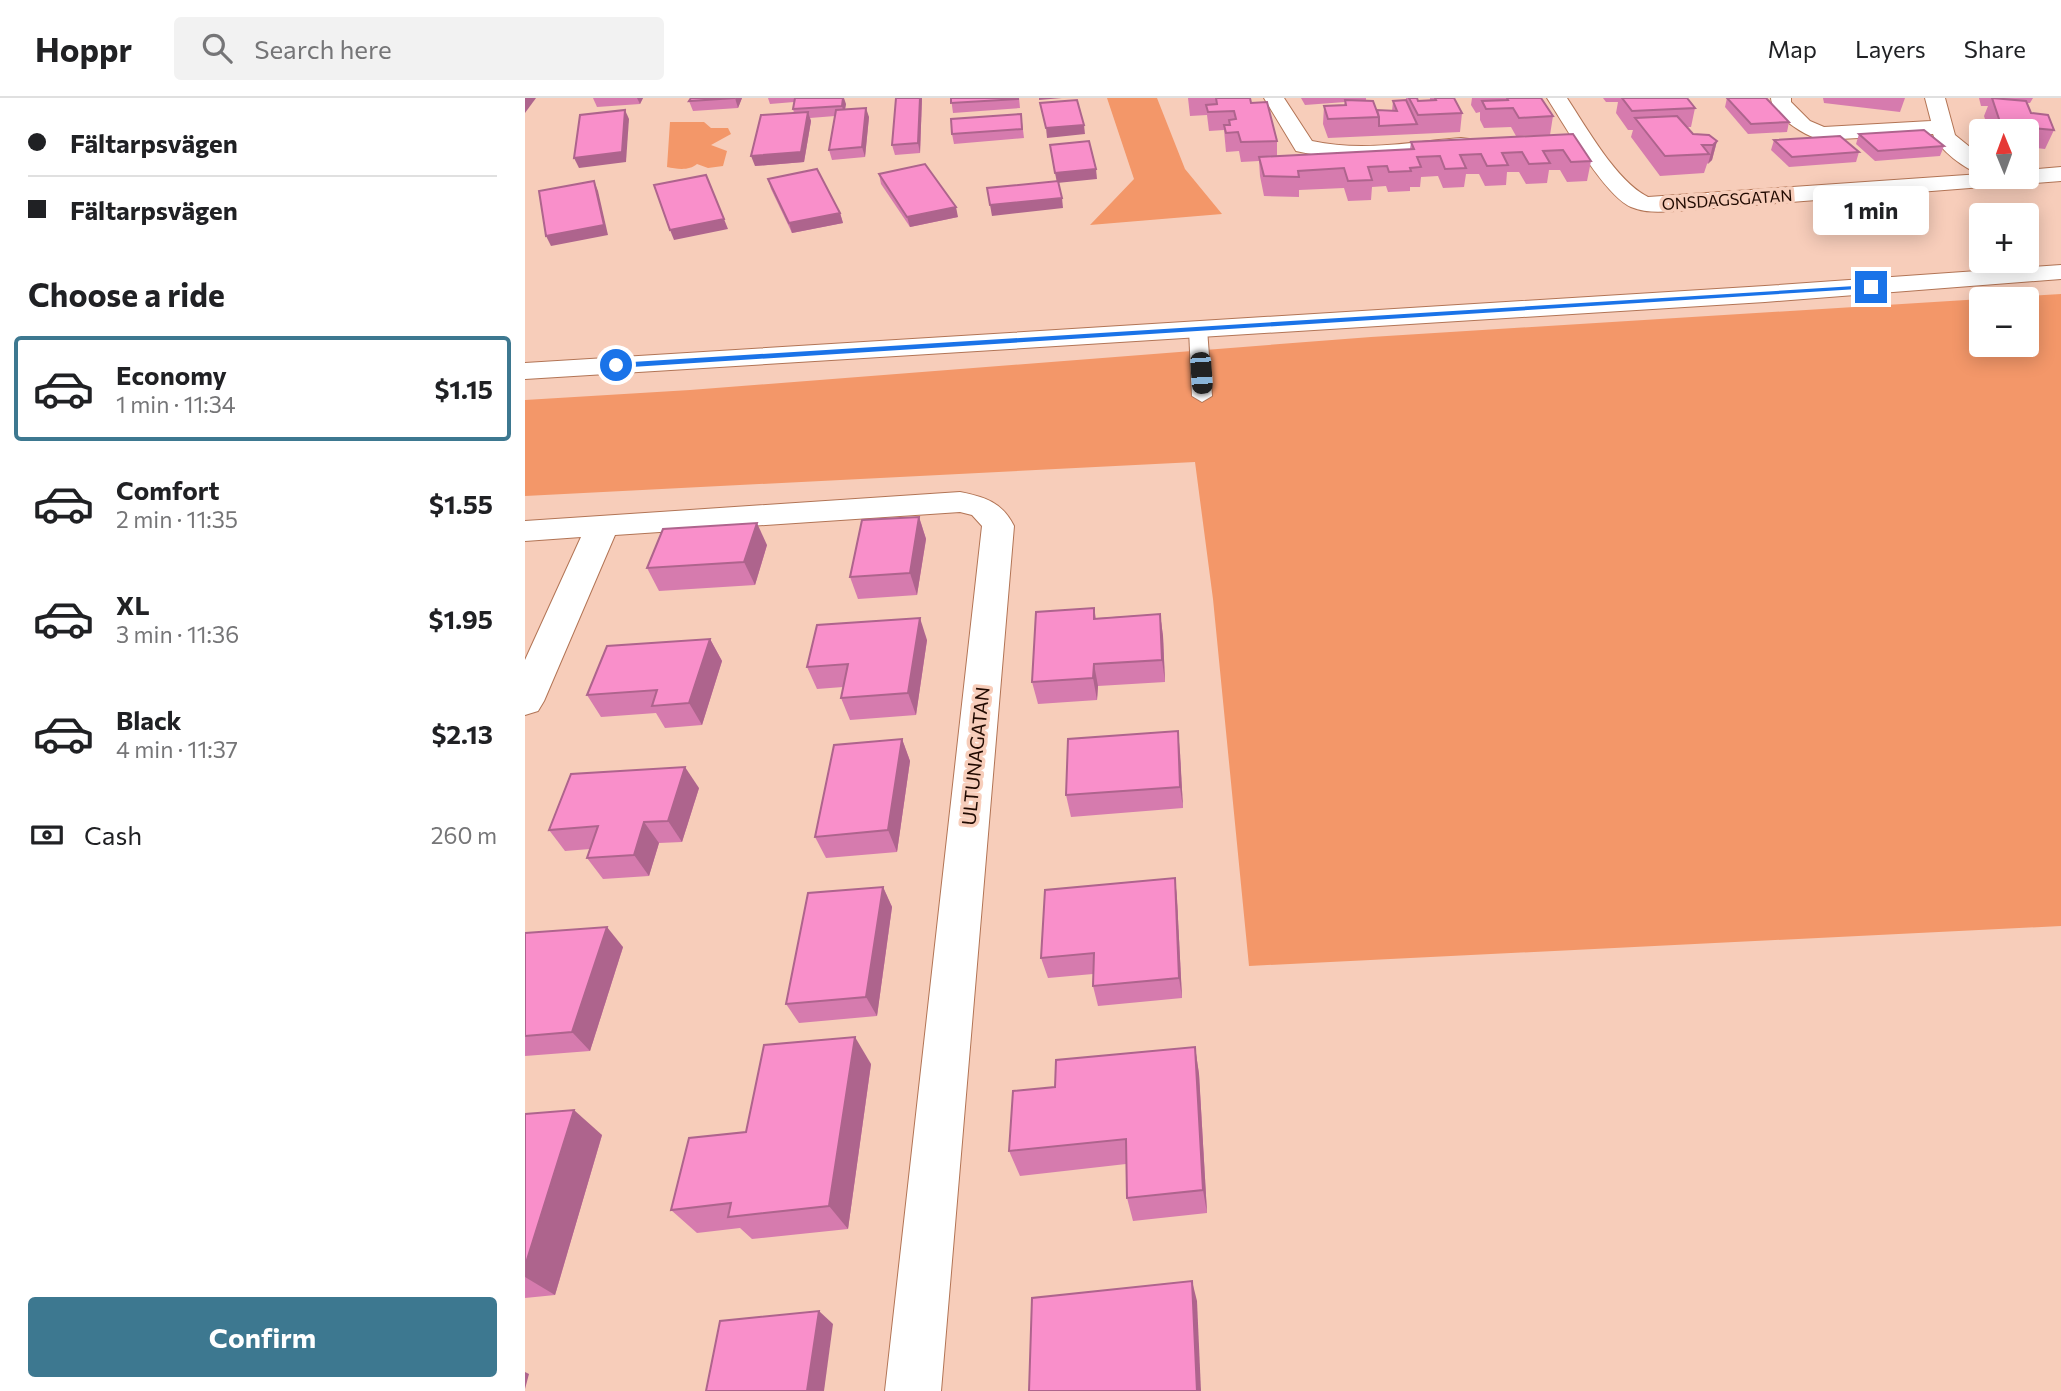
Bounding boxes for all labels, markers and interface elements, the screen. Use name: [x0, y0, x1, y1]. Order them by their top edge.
search box: [174, 17, 664, 80]
text: Hoppr: [35, 28, 132, 69]
icon: search: [198, 29, 236, 67]
text: Search here: [254, 33, 392, 64]
text: Map: [1768, 34, 1817, 63]
text: Layers: [1855, 34, 1926, 63]
text: Share: [1964, 34, 2026, 63]
north arrow: [1969, 119, 2039, 189]
map controls: [1969, 119, 2039, 357]
text: Fältarpsvägen: [70, 127, 238, 158]
street label: ONSDAGSGATAN: [1661, 185, 1793, 213]
callout: 1 min: [1813, 186, 1929, 234]
text: Fältarpsvägen: [70, 194, 238, 225]
text: 1 min: [1844, 196, 1898, 224]
button: +: [1969, 203, 2039, 273]
route end: [1855, 271, 1887, 303]
text: Choose a ride: [28, 274, 225, 314]
button: −: [1969, 287, 2039, 357]
route start: [600, 349, 632, 381]
car: [1190, 351, 1213, 395]
icon: car: [32, 357, 95, 420]
text: Economy: [116, 359, 227, 390]
text: $1.15: [434, 373, 493, 404]
text: 1 min · 11:34: [116, 390, 236, 418]
icon: car: [32, 472, 95, 535]
text: Comfort: [116, 474, 219, 505]
text: $1.55: [429, 488, 493, 519]
text: 2 min · 11:35: [116, 505, 238, 533]
icon: car: [32, 587, 95, 650]
text: XL: [116, 589, 150, 620]
text: $1.95: [429, 603, 493, 634]
text: 3 min · 11:36: [116, 620, 239, 648]
street label: ULTUNAGATAN: [956, 686, 994, 826]
icon: car: [32, 702, 95, 765]
text: Black: [116, 704, 182, 735]
text: $2.13: [431, 718, 493, 749]
text: 4 min · 11:37: [116, 735, 238, 763]
icon: cash: [28, 816, 66, 854]
text: Cash: [84, 819, 142, 850]
text: 260 m: [431, 821, 497, 849]
button: Confirm: [28, 1297, 497, 1377]

